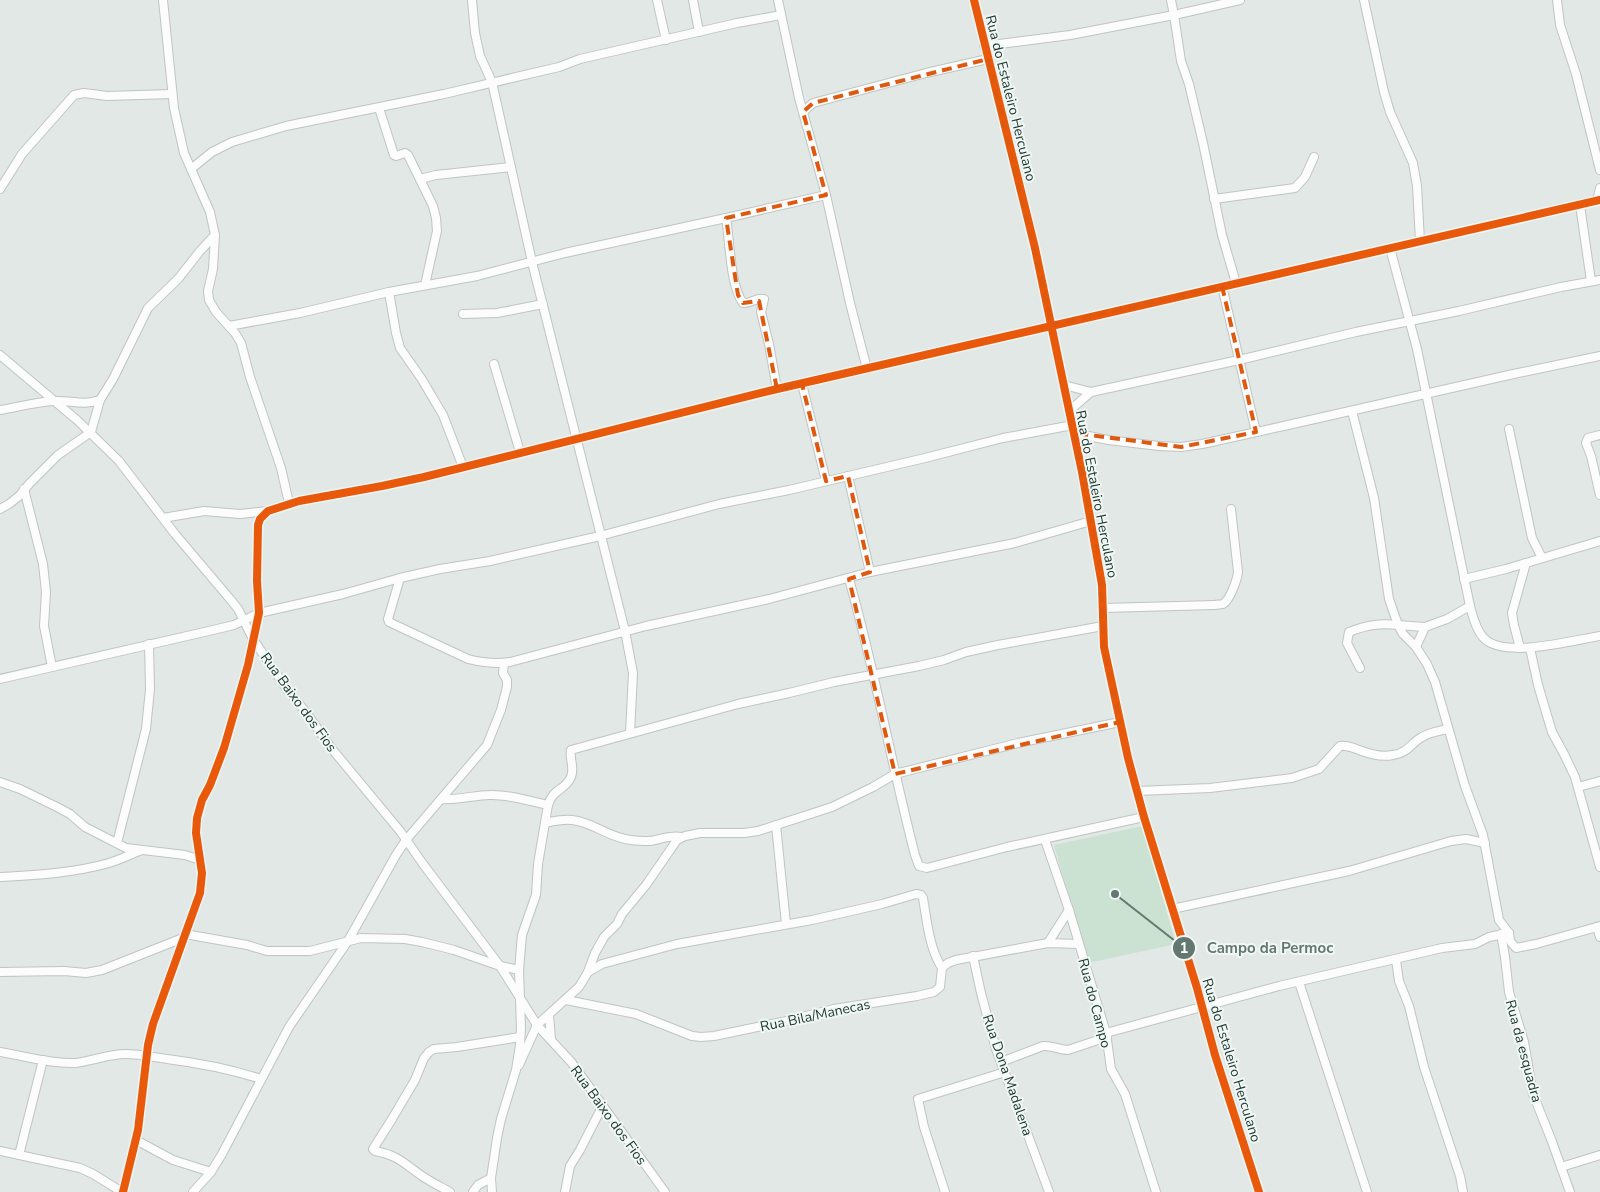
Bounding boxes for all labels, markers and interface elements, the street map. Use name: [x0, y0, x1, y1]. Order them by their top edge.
street label: Rua do Estaleiro Herculano: [981, 13, 1040, 183]
street label: Rua do Estaleiro Herculano: [1071, 409, 1122, 580]
street label: Rua Baixo dos Fios: [256, 649, 341, 756]
callout: Campo da Permoc: [1172, 933, 1343, 963]
text: 1: [1179, 938, 1189, 958]
text: Campo da Permoc: [1207, 938, 1333, 958]
street label: Rua do Campo: [1073, 956, 1116, 1050]
street label: Rua do Estaleiro Herculano: [1198, 976, 1266, 1145]
street label: Rua Bila/Manecas: [758, 995, 872, 1036]
street label: Rua da esquadra: [1501, 998, 1546, 1105]
street label: Rua Dona Madalena: [978, 1012, 1037, 1138]
street label: Rua Baixo dos Fios: [566, 1062, 651, 1169]

